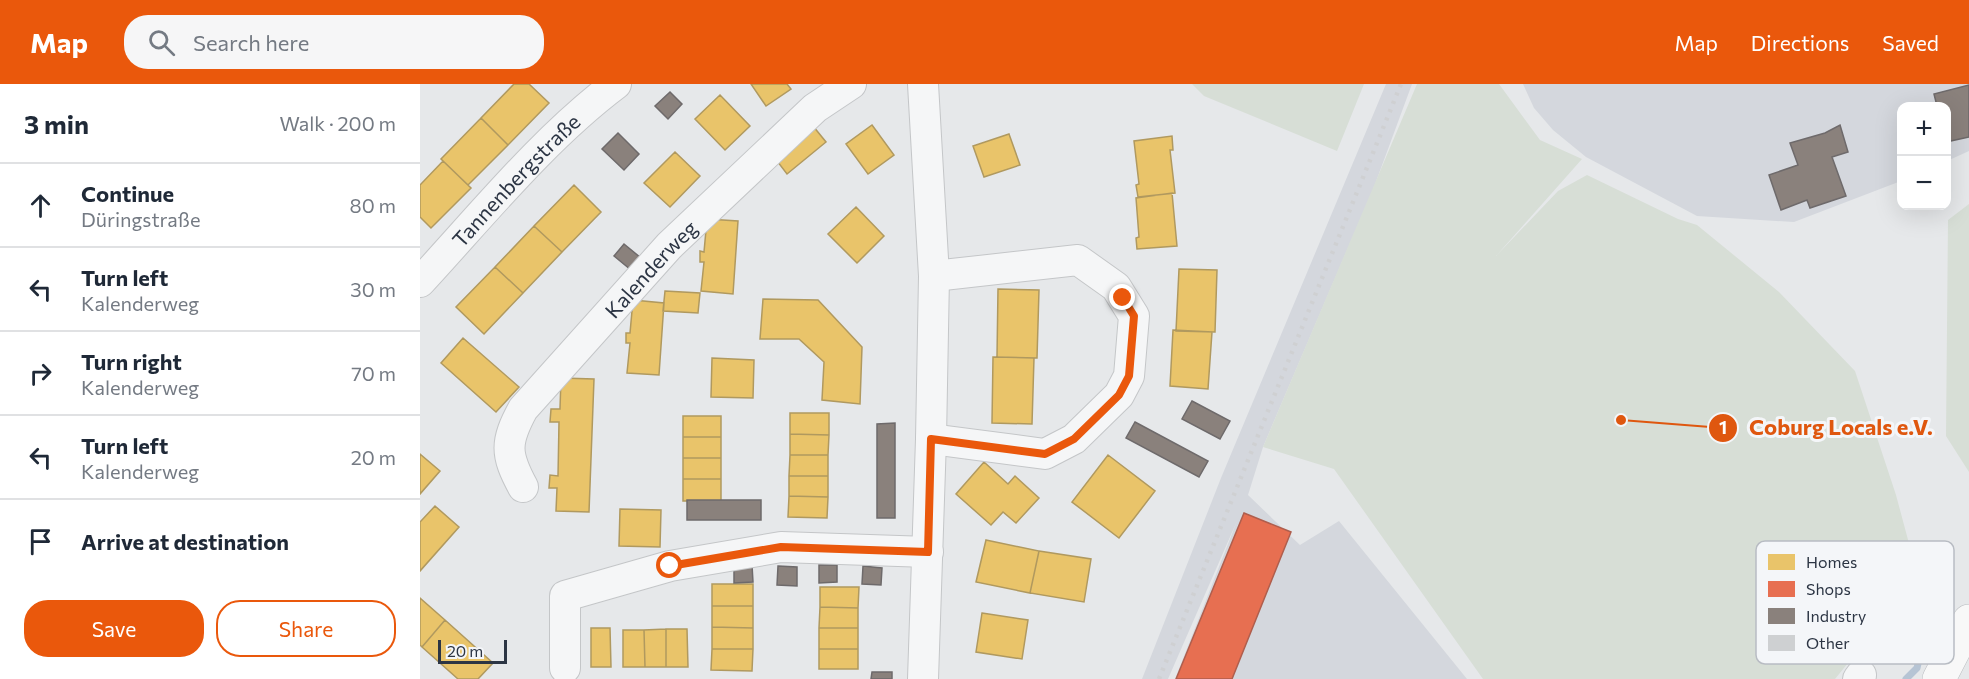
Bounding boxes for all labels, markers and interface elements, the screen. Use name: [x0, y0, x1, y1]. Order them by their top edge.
search box: [124, 15, 544, 69]
text: Map: [30, 25, 88, 59]
icon: search: [145, 26, 178, 59]
text: Search here: [193, 29, 309, 56]
text: Map: [1675, 30, 1718, 55]
text: Directions: [1751, 30, 1849, 55]
text: Saved: [1882, 30, 1939, 55]
map controls: [1897, 102, 1951, 210]
button: +: [1897, 102, 1951, 156]
text: 3 min: [24, 108, 89, 139]
street label: Tannenbergstraße: [446, 108, 584, 251]
text: Walk · 200 m: [279, 111, 396, 135]
button: −: [1897, 156, 1951, 210]
text: Continue: [81, 180, 174, 207]
icon: ahead: [24, 189, 57, 222]
text: 80 m: [350, 193, 396, 217]
text: Düringstraße: [81, 207, 201, 231]
street label: Kalenderweg: [599, 214, 701, 322]
text: Turn left: [81, 264, 168, 291]
icon: left: [24, 273, 57, 306]
text: 30 m: [350, 277, 396, 301]
route end: [1109, 284, 1135, 310]
text: Kalenderweg: [81, 291, 199, 315]
text: Turn right: [81, 348, 182, 375]
icon: right: [24, 357, 57, 390]
text: 70 m: [351, 361, 396, 385]
text: Kalenderweg: [81, 375, 199, 399]
callout: Coburg Locals e.V.: [1708, 408, 1945, 448]
text: Coburg Locals e.V.: [1749, 413, 1933, 440]
text: 1: [1719, 416, 1727, 438]
text: Turn left: [81, 432, 168, 459]
icon: left: [24, 441, 57, 474]
text: 20 m: [351, 445, 396, 469]
text: Kalenderweg: [81, 459, 199, 483]
icon: arrive: [24, 525, 57, 558]
text: Arrive at destination: [81, 528, 289, 555]
legend: [1756, 541, 1954, 664]
route start: [656, 552, 682, 578]
text: Homes: [1806, 552, 1857, 571]
text: Shops: [1806, 579, 1851, 598]
button: Save: [24, 600, 204, 657]
button: Share: [216, 600, 396, 657]
text: Industry: [1806, 606, 1866, 625]
text: Other: [1806, 633, 1850, 652]
scale bar: [438, 637, 507, 664]
text: 20 m: [447, 641, 483, 660]

